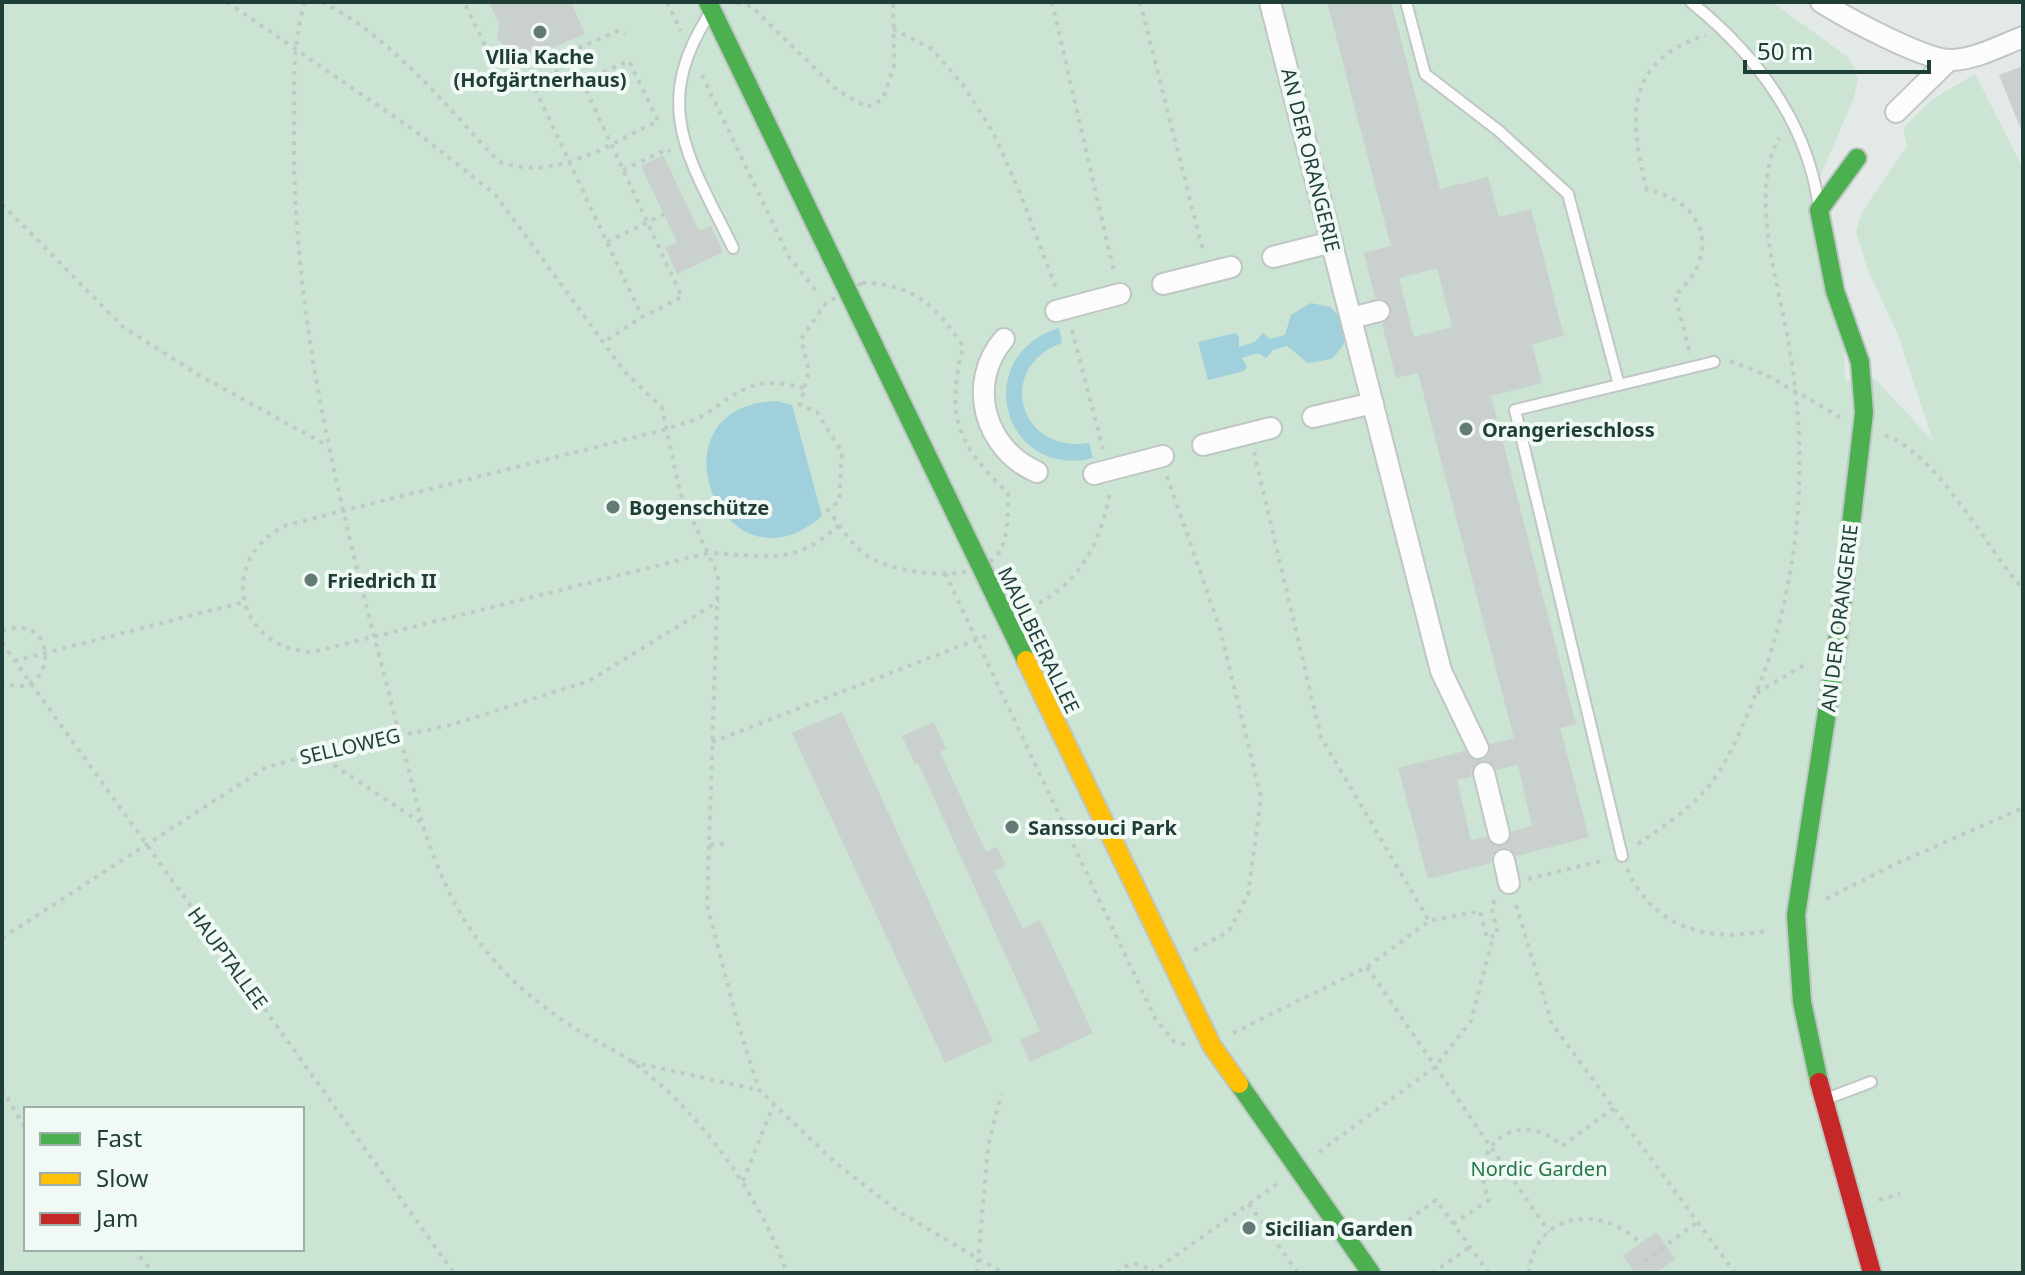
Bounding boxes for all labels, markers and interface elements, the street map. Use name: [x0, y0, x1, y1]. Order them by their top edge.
marker: Vllia Kache (Hofgärtnerhaus): [531, 23, 549, 41]
scale bar: [1745, 24, 1929, 74]
text: 50 m: [1757, 34, 1813, 67]
place label: Vllia Kache (Hofgärtnerhaus): [453, 43, 627, 93]
street label: AN DER ORANGERIE: [1275, 65, 1347, 255]
place label: Orangerieschloss: [1482, 416, 1655, 443]
marker: Orangerieschloss: [1457, 420, 1475, 438]
place label: Bogenschütze: [629, 494, 769, 521]
marker: Bogenschütze: [604, 498, 622, 516]
street label: AN DER ORANGERIE: [1814, 523, 1864, 713]
street label: MAULBEERALLEE: [992, 562, 1086, 718]
place label: Friedrich II: [327, 567, 437, 594]
marker: Friedrich II: [302, 571, 320, 589]
street label: SELLOWEG: [297, 721, 403, 771]
place label: Sanssouci Park: [1028, 814, 1177, 841]
marker: Sanssouci Park: [1003, 818, 1021, 836]
street label: HAUPTALLEE: [182, 902, 274, 1014]
legend: [24, 1107, 304, 1251]
text: Fast: [96, 1121, 142, 1154]
park label: Nordic Garden: [1471, 1155, 1608, 1182]
text: Slow: [96, 1161, 148, 1194]
text: Jam: [94, 1201, 138, 1234]
place label: Sicilian Garden: [1265, 1215, 1413, 1242]
marker: Sicilian Garden: [1240, 1219, 1258, 1237]

